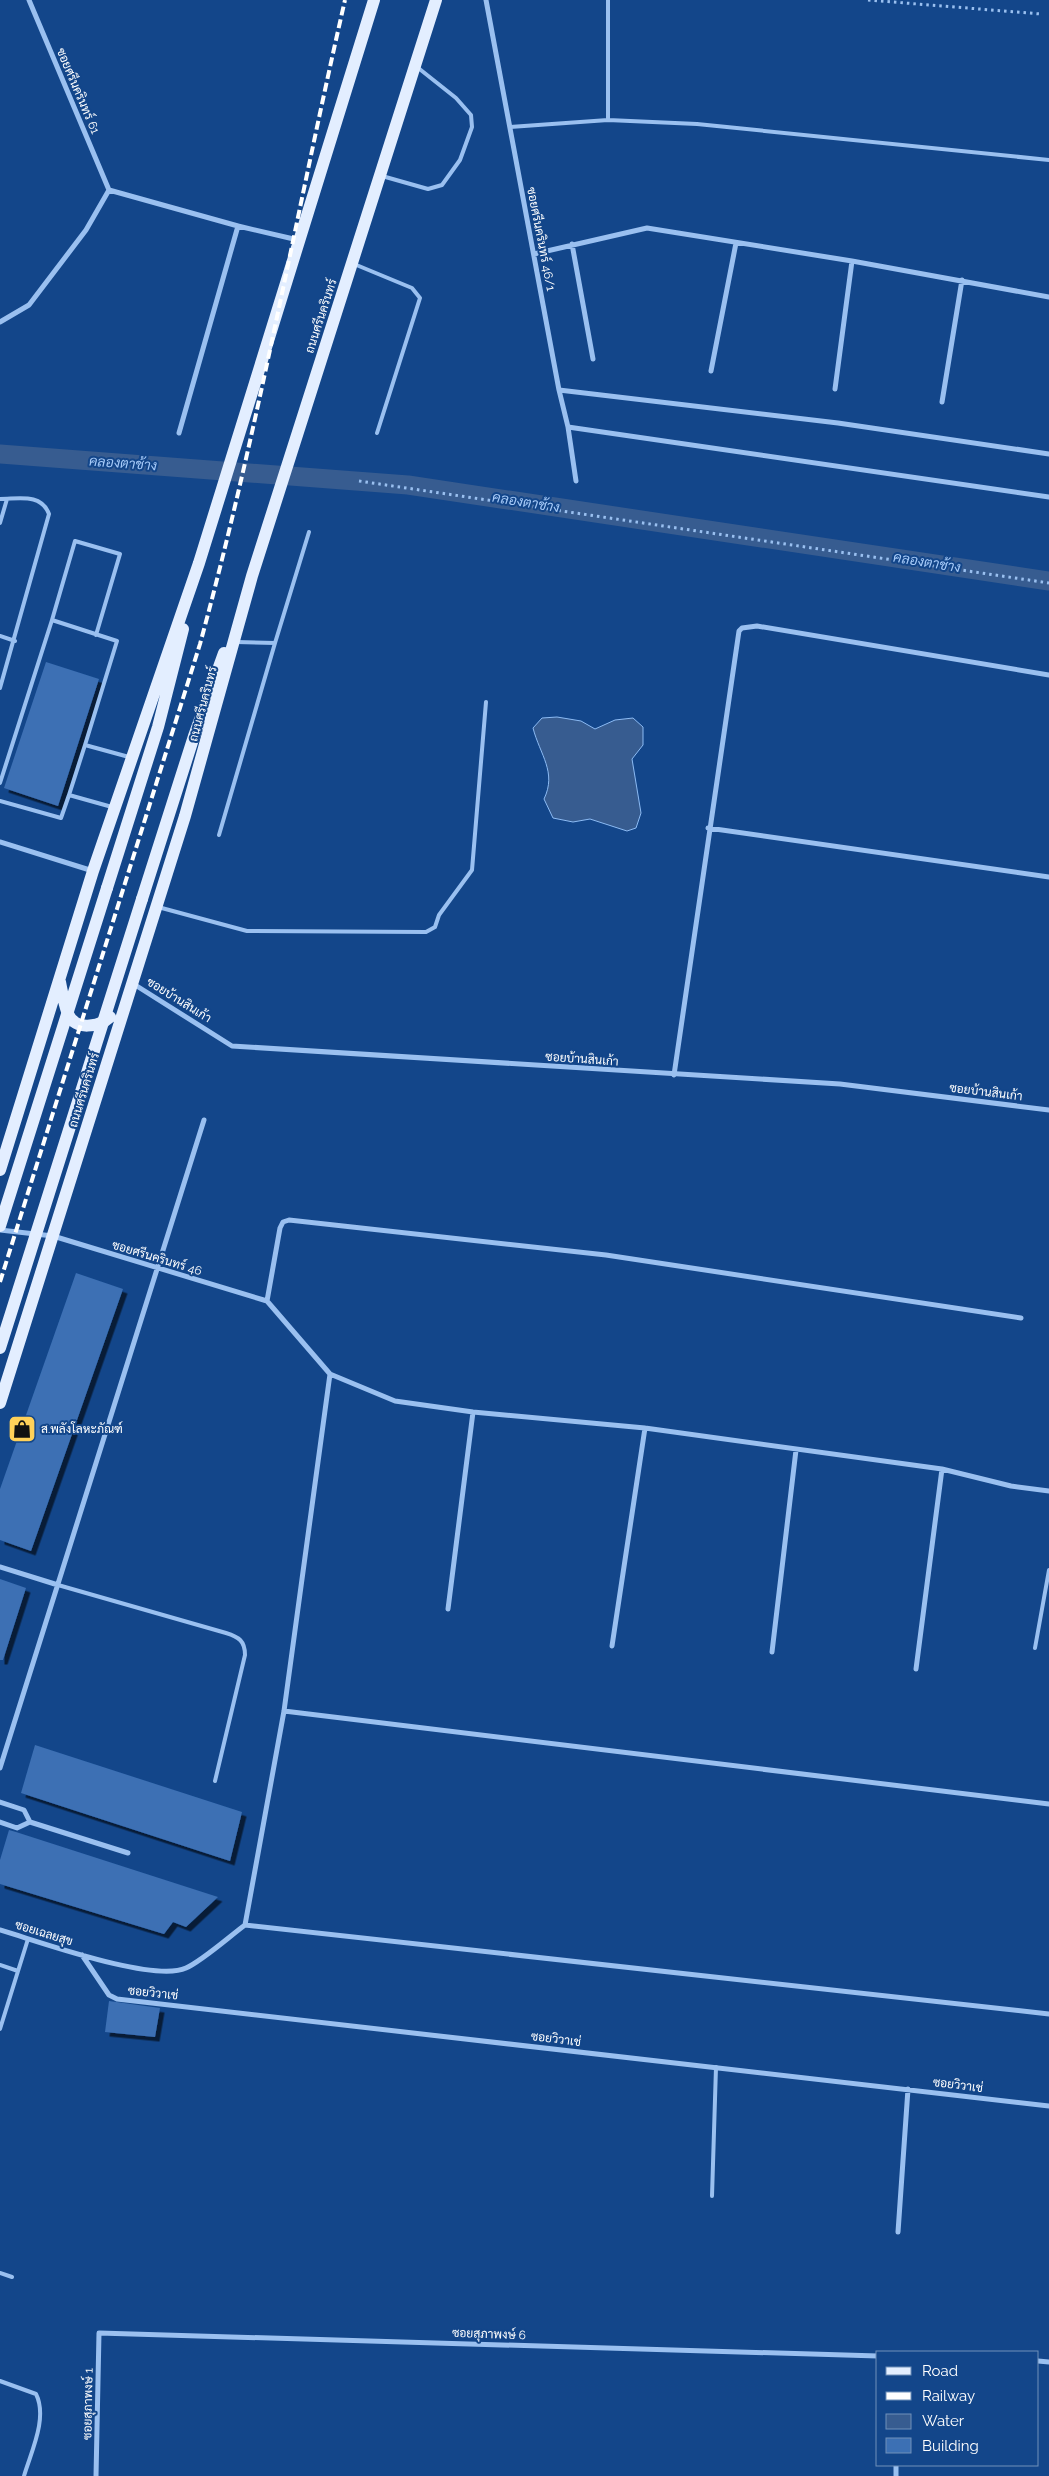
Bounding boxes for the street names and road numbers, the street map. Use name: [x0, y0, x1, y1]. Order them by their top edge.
street label: ซอยศรีนครินทร์ 61: [54, 46, 103, 136]
street label: ซอยศรีนครินทร์ 46/1: [524, 186, 559, 292]
street label: ถนนศรีนครินทร์: [301, 277, 340, 355]
street label: ถนนศรีนครินทร์: [185, 664, 220, 743]
street label: ซอยบ้านสินเก้า: [144, 975, 214, 1025]
street label: ซอยบ้านสินเก้า: [545, 1049, 619, 1069]
street label: ถนนศรีนครินทร์: [65, 1051, 102, 1129]
street label: ซอยบ้านสินเก้า: [949, 1081, 1023, 1103]
street label: ซอยศรีนครินทร์ 46: [110, 1237, 204, 1278]
street label: ซอยเฉลยสุข: [13, 1918, 75, 1950]
street label: ซอยวิวาเช่: [127, 1983, 179, 2003]
street label: ซอยวิวาเช่: [530, 2029, 582, 2049]
street label: ซอยวิวาเช่: [932, 2075, 984, 2095]
street label: ซอยสุภาพงษ์ 6: [452, 2325, 526, 2344]
street label: ซอยสุภาพงษ์ 1: [79, 2368, 98, 2440]

